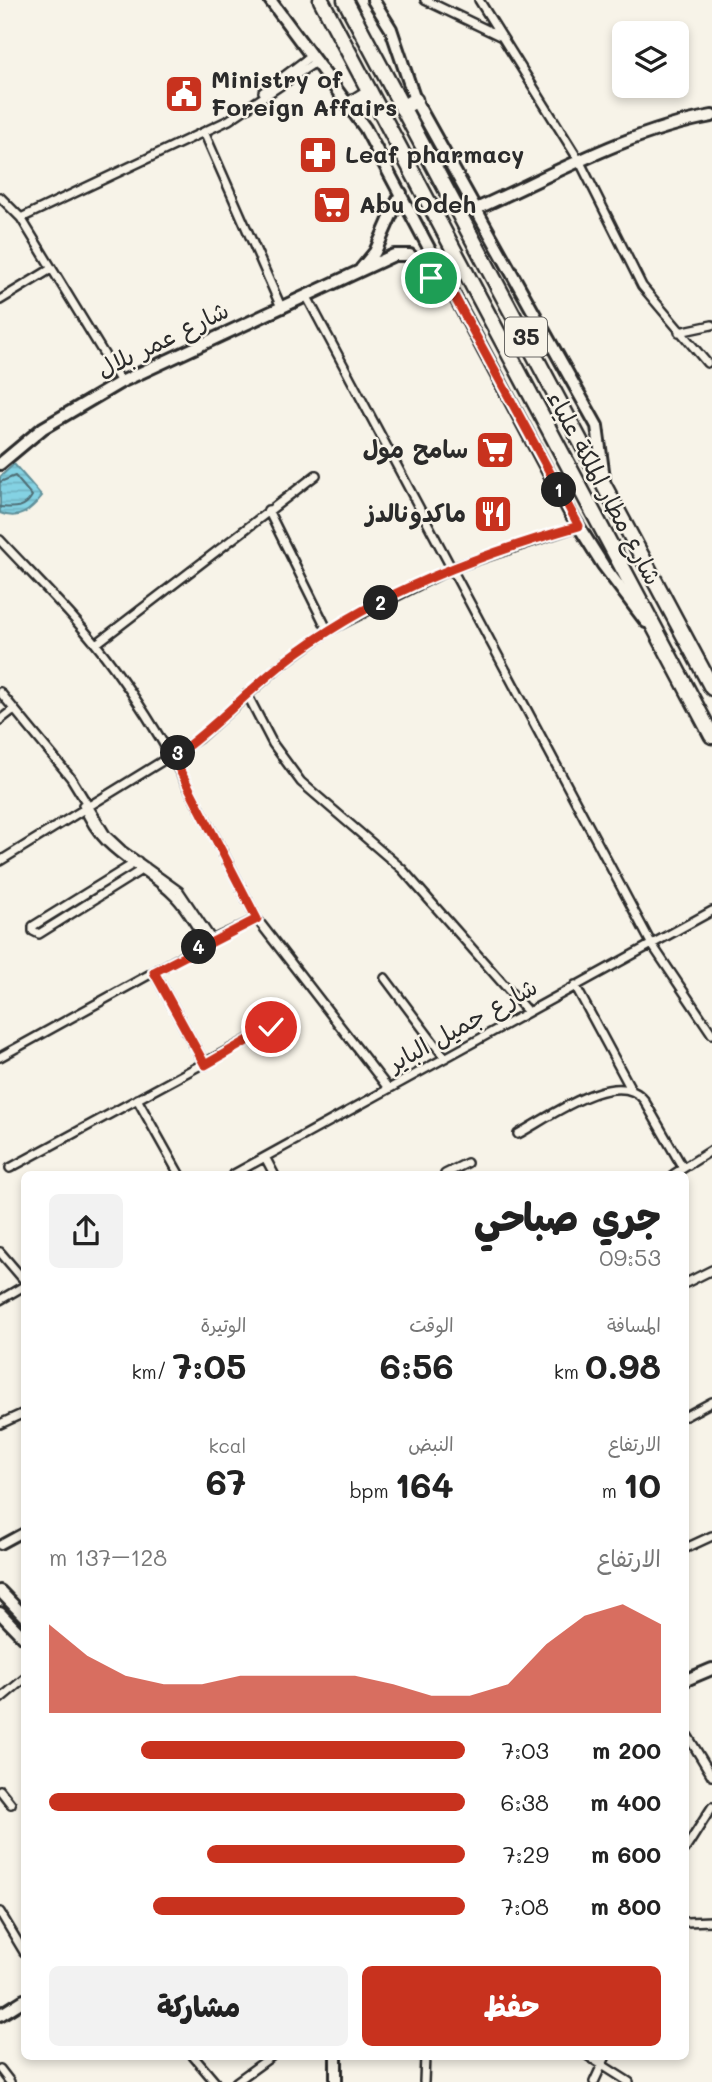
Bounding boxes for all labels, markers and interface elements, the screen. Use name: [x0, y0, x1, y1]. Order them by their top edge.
map controls: [612, 21, 689, 98]
button: layers: [612, 21, 689, 98]
place label: Ministry of Foreign Affairs: [211, 63, 397, 122]
public building icon: Ministry of Foreign Affairs: [163, 73, 205, 115]
pharmacy icon: Leaf pharmacy: [297, 134, 339, 176]
place label: Leaf pharmacy: [345, 138, 524, 169]
supermarket icon: Abu Odeh: [311, 184, 353, 226]
place label: Abu Odeh: [359, 188, 476, 219]
pin: [401, 248, 461, 308]
icon: arrive: [412, 259, 450, 297]
street label: شارع عمر بلال: [91, 293, 235, 387]
road number: 35: [505, 318, 547, 356]
street label: شارع مطار الملكة علياء: [538, 385, 670, 591]
supermarket icon: سامح مول: [474, 429, 516, 471]
place label: سامح مول: [363, 433, 468, 465]
pin: 1: [542, 472, 576, 508]
text: 1: [554, 477, 563, 502]
restaurant icon: ماكدونالدز: [472, 493, 514, 535]
place label: ماكدونالدز: [364, 497, 466, 530]
pin: 2: [364, 586, 398, 620]
text: 2: [375, 590, 386, 615]
pin: 3: [160, 736, 196, 770]
text: 3: [172, 740, 183, 765]
pin: 4: [182, 930, 216, 964]
text: 4: [192, 934, 205, 959]
street label: شارع جميل الباير: [381, 970, 544, 1081]
pin: [241, 997, 301, 1057]
icon: check: [252, 1008, 290, 1046]
text: جري صباحي: [474, 1191, 661, 1241]
button: share: [49, 1194, 123, 1268]
text: 09:53: [599, 1242, 661, 1272]
text: الوتيرة: [200, 1312, 246, 1337]
text: الوقت: [409, 1312, 454, 1337]
text: المسافة: [607, 1312, 661, 1337]
text: 7:05: [173, 1342, 246, 1388]
text: 6:56: [380, 1342, 454, 1388]
text: 0.98: [585, 1342, 661, 1388]
text: /km: [132, 1359, 173, 1384]
text: km: [554, 1359, 585, 1384]
text: النبض: [408, 1431, 454, 1456]
text: الارتفاع: [608, 1431, 661, 1456]
text: kcal: [208, 1433, 246, 1458]
text: 67: [206, 1458, 246, 1504]
text: 164: [395, 1461, 454, 1507]
text: 10: [623, 1461, 661, 1507]
text: bpm: [350, 1478, 395, 1503]
text: m: [602, 1478, 623, 1503]
text: 128–137 m: [49, 1542, 167, 1572]
text: الارتفاع: [597, 1543, 661, 1573]
text: 7:03: [501, 1735, 549, 1765]
text: 200 m: [592, 1735, 661, 1765]
text: 6:38: [501, 1787, 549, 1817]
text: 400 m: [590, 1787, 661, 1817]
text: 7:29: [503, 1839, 549, 1869]
text: 600 m: [591, 1839, 661, 1869]
text: 7:08: [501, 1891, 549, 1921]
text: 800 m: [591, 1891, 661, 1921]
button: مشاركة: [49, 1966, 348, 2046]
button: حفظ: [362, 1966, 661, 2046]

